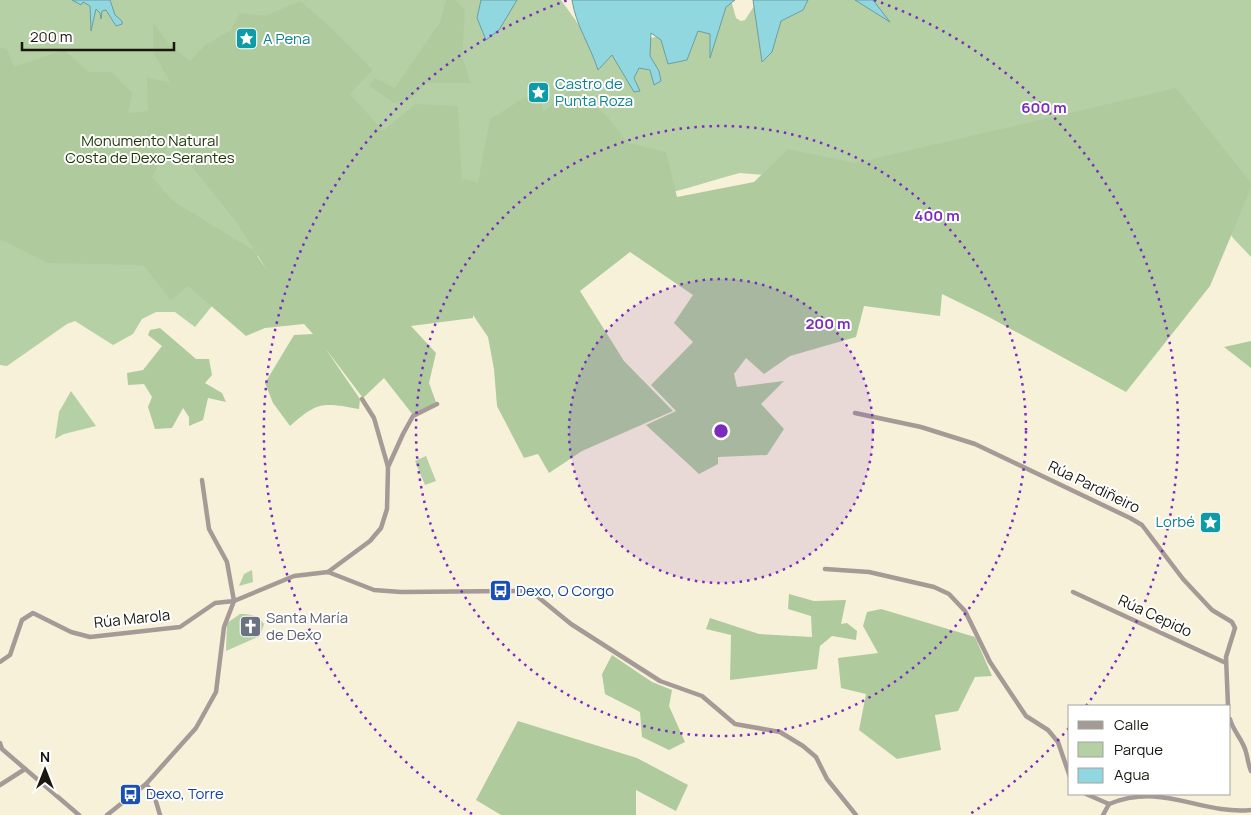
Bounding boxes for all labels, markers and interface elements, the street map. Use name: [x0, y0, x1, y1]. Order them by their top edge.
scale bar: [22, 20, 175, 52]
text: 200 m: [30, 26, 73, 47]
place icon: A Pena: [235, 27, 259, 51]
place label: A Pena: [263, 28, 310, 49]
place label: Castro de Punta Roza: [555, 73, 633, 111]
place icon: Castro de Punta Roza: [527, 81, 551, 105]
text: 600 m: [1021, 97, 1067, 118]
park label: Monumento Natural Costa de Dexo-Serantes: [65, 130, 235, 168]
text: 400 m: [914, 205, 960, 226]
text: 200 m: [805, 313, 851, 334]
centre of rings: [712, 422, 730, 440]
street label: Rúa Pardiñeiro: [1045, 455, 1144, 518]
place icon: Lorbé: [1199, 510, 1223, 534]
place label: Lorbé: [1155, 511, 1195, 532]
bus stop icon: Dexo, O Corgo: [488, 579, 512, 603]
place label: Dexo, O Corgo: [516, 580, 614, 601]
street label: Rúa Cepido: [1115, 589, 1196, 642]
street label: Rúa Marola: [93, 604, 171, 633]
place label: Santa María de Dexo: [266, 607, 348, 645]
church icon: Santa María de Dexo: [238, 615, 262, 639]
legend: [1068, 705, 1231, 795]
text: Calle: [1114, 714, 1149, 735]
text: Parque: [1114, 739, 1163, 760]
north arrow: [20, 745, 70, 795]
text: N: [40, 747, 50, 766]
text: Agua: [1114, 764, 1150, 785]
bus stop icon: Dexo, Torre: [118, 782, 142, 806]
place label: Dexo, Torre: [146, 783, 224, 804]

